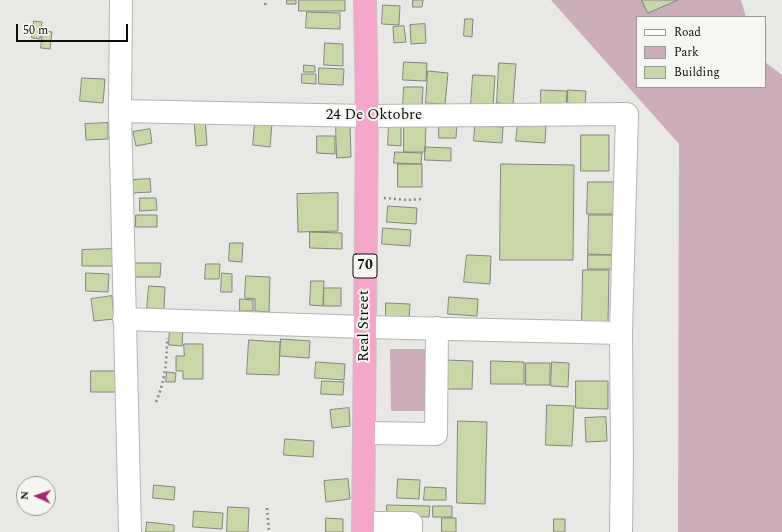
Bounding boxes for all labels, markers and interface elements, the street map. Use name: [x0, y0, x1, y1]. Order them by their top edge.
scale bar: [18, 16, 130, 42]
legend: [636, 16, 766, 88]
text: 50 m: [23, 21, 48, 40]
text: Road: [674, 23, 701, 42]
text: Park: [674, 43, 699, 62]
text: Building: [674, 63, 720, 82]
street label: 24 De Oktobre: [326, 107, 422, 125]
road number: 70: [353, 254, 377, 278]
street label: Real Street: [356, 290, 374, 362]
north arrow: [16, 476, 56, 516]
text: N: [16, 490, 33, 500]

